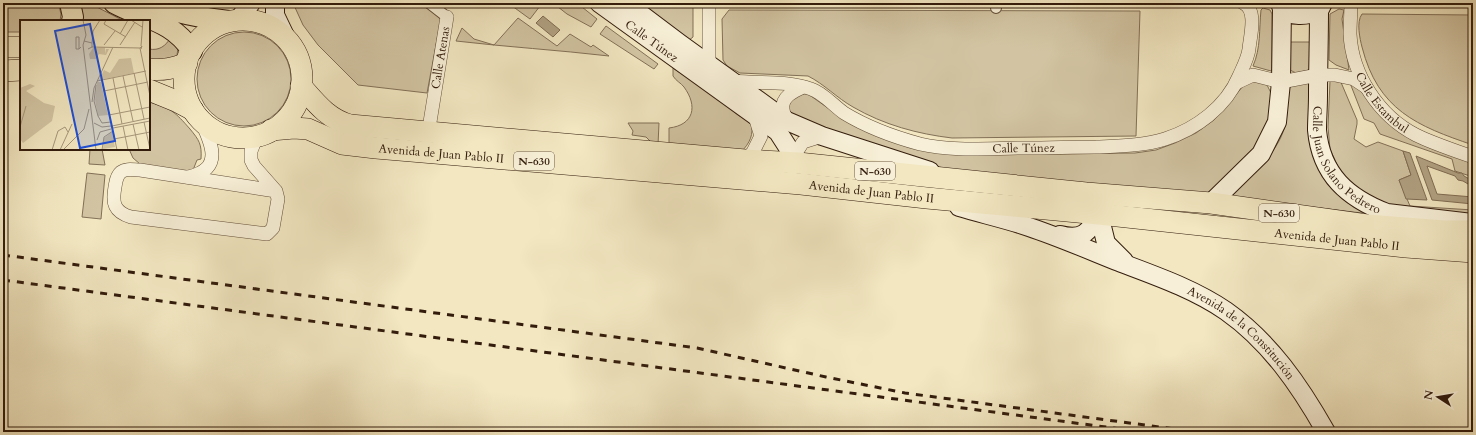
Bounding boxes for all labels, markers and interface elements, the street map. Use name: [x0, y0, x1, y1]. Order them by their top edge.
street label: Calle Túnez: [622, 16, 682, 66]
inset map: [20, 20, 150, 150]
street label: Calle Atenas: [427, 25, 453, 90]
street label: Calle Estambul: [1352, 69, 1412, 137]
street label: Calle Juan Solano Pedrero: [1309, 106, 1384, 218]
street label: Avenida de Juan Pablo II: [378, 140, 505, 167]
street label: Calle Túnez: [992, 140, 1055, 157]
road number: N-630: [514, 152, 554, 170]
road number: N-630: [855, 162, 895, 180]
street label: Avenida de Juan Pablo II: [808, 177, 935, 207]
road number: N-630: [1259, 204, 1299, 222]
street label: Avenida de Juan Pablo II: [1274, 225, 1400, 254]
street label: Avenida de la Constitución: [1185, 283, 1299, 383]
north arrow: [1418, 377, 1458, 417]
text: N: [1420, 388, 1437, 401]

